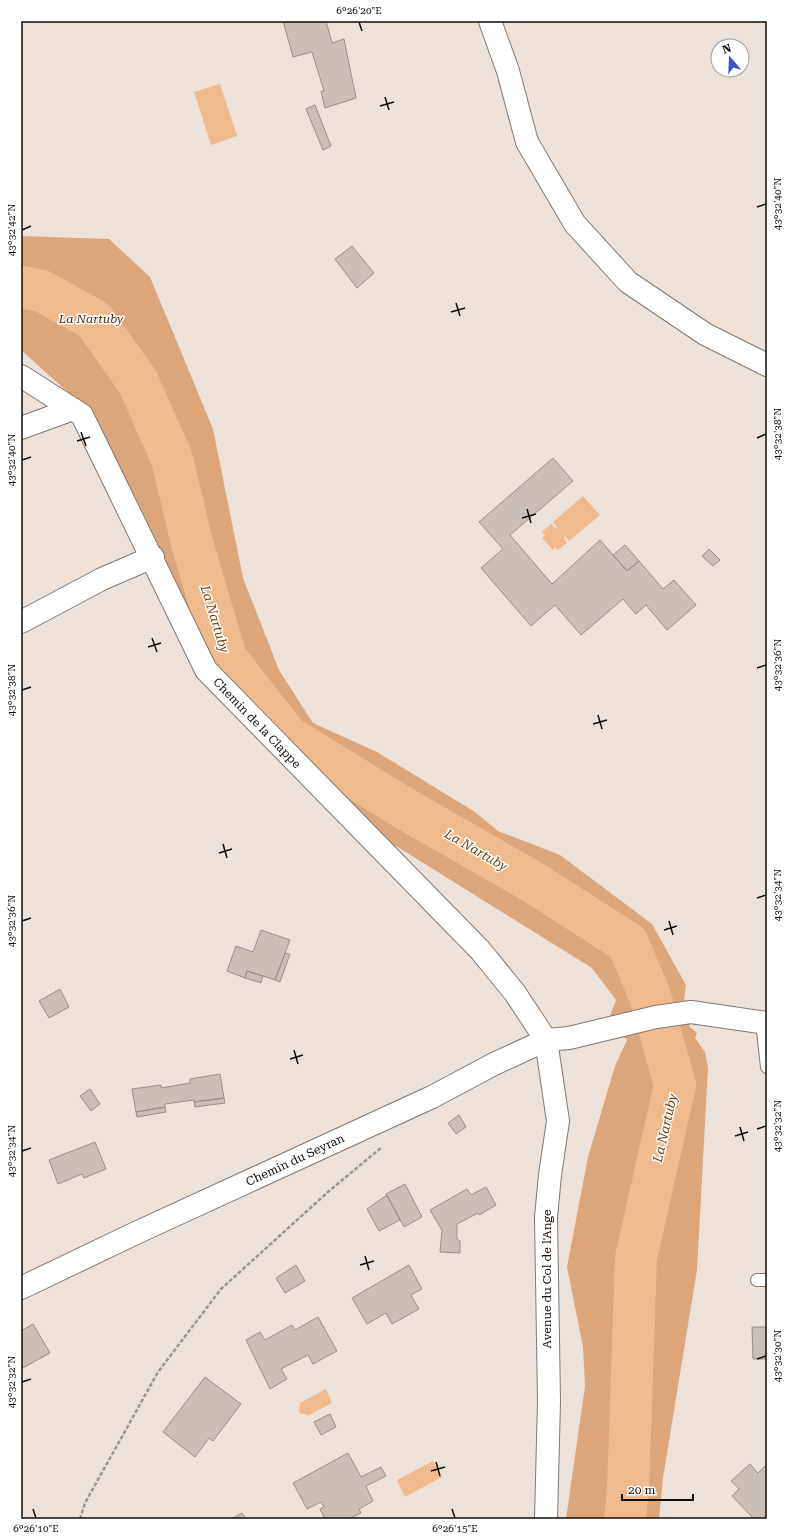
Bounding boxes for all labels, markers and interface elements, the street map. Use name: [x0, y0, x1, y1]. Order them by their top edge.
text: 6°26'20"E: [336, 5, 382, 16]
north arrow: [710, 38, 750, 78]
text: N: [721, 41, 734, 57]
text: 43°32'40"N: [772, 178, 783, 230]
text: 43°32'42"N: [6, 204, 17, 256]
park label: La Nartuby: [58, 312, 124, 326]
text: 43°32'38"N: [772, 408, 783, 460]
text: 43°32'40"N: [6, 434, 17, 486]
water label: La Nartuby: [197, 582, 232, 655]
text: 43°32'36"N: [772, 639, 783, 691]
text: 43°32'38"N: [6, 664, 17, 716]
street label: Chemin de la Clappe: [210, 675, 304, 771]
water label: La Nartuby: [441, 826, 510, 874]
text: 43°32'34"N: [772, 869, 783, 921]
text: 43°32'36"N: [6, 895, 17, 947]
water label: La Nartuby: [650, 1092, 680, 1165]
text: 43°32'32"N: [772, 1100, 783, 1152]
text: 43°32'34"N: [6, 1125, 17, 1177]
street label: Chemin du Seyran: [244, 1131, 347, 1189]
street label: Avenue du Col de l'Ange: [540, 1209, 554, 1348]
text: 43°32'30"N: [772, 1330, 783, 1382]
text: 43°32'32"N: [6, 1356, 17, 1408]
scale bar: [622, 1476, 693, 1502]
text: 20 m: [628, 1483, 655, 1497]
text: 6°26'10"E: [13, 1523, 59, 1534]
text: 6°26'15"E: [432, 1523, 478, 1534]

